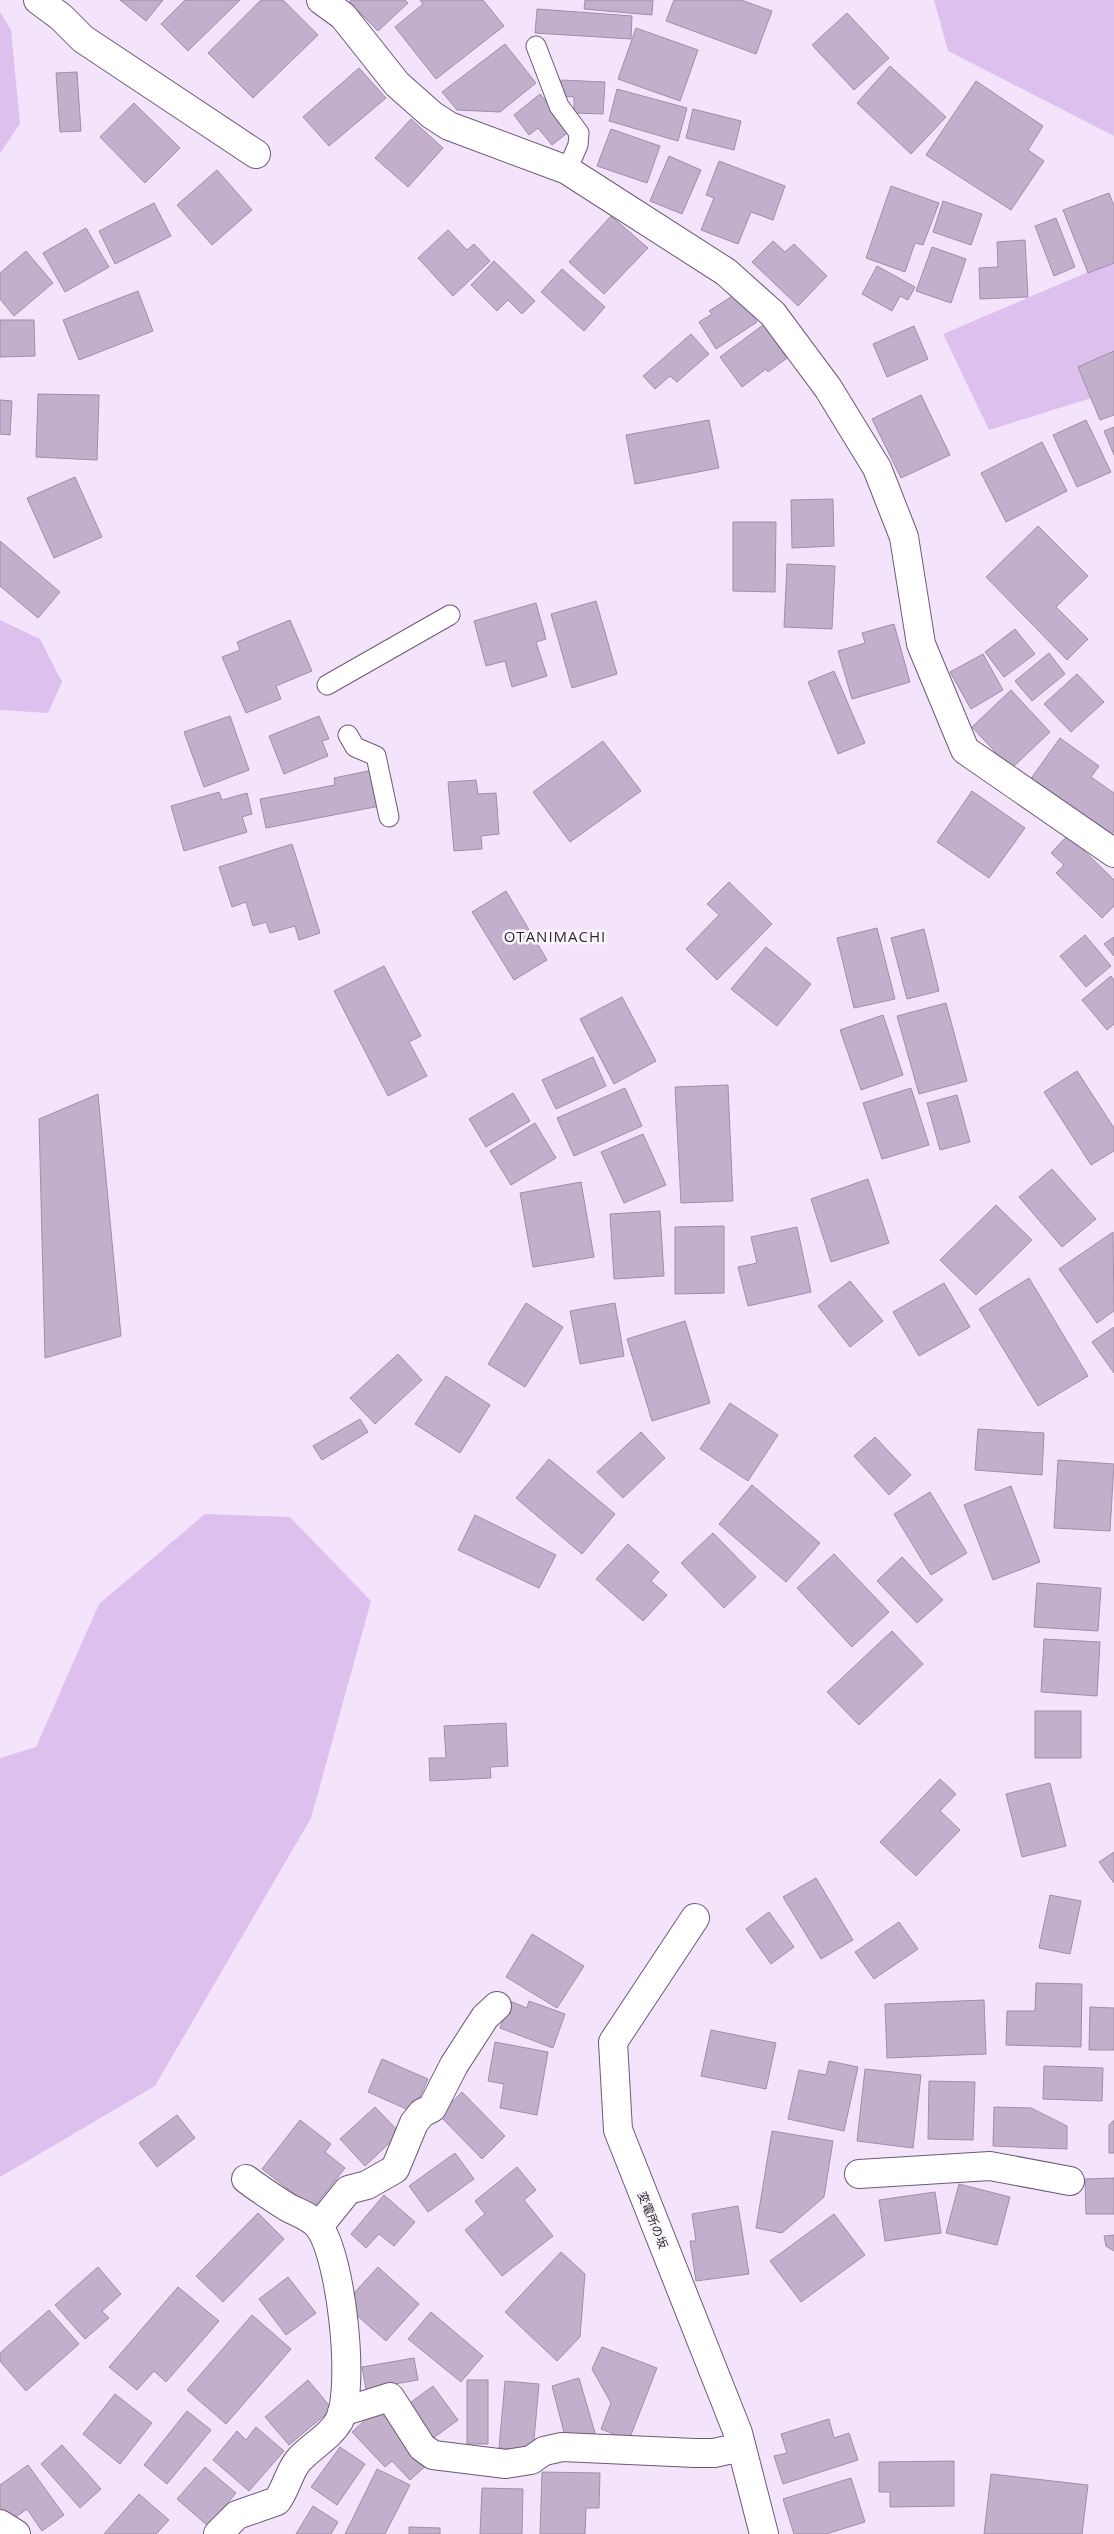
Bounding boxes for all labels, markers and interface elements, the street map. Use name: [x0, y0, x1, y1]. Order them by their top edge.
district label: OTANIMACHI: [504, 926, 606, 946]
street label: 変電所の坂: [634, 2189, 672, 2251]

